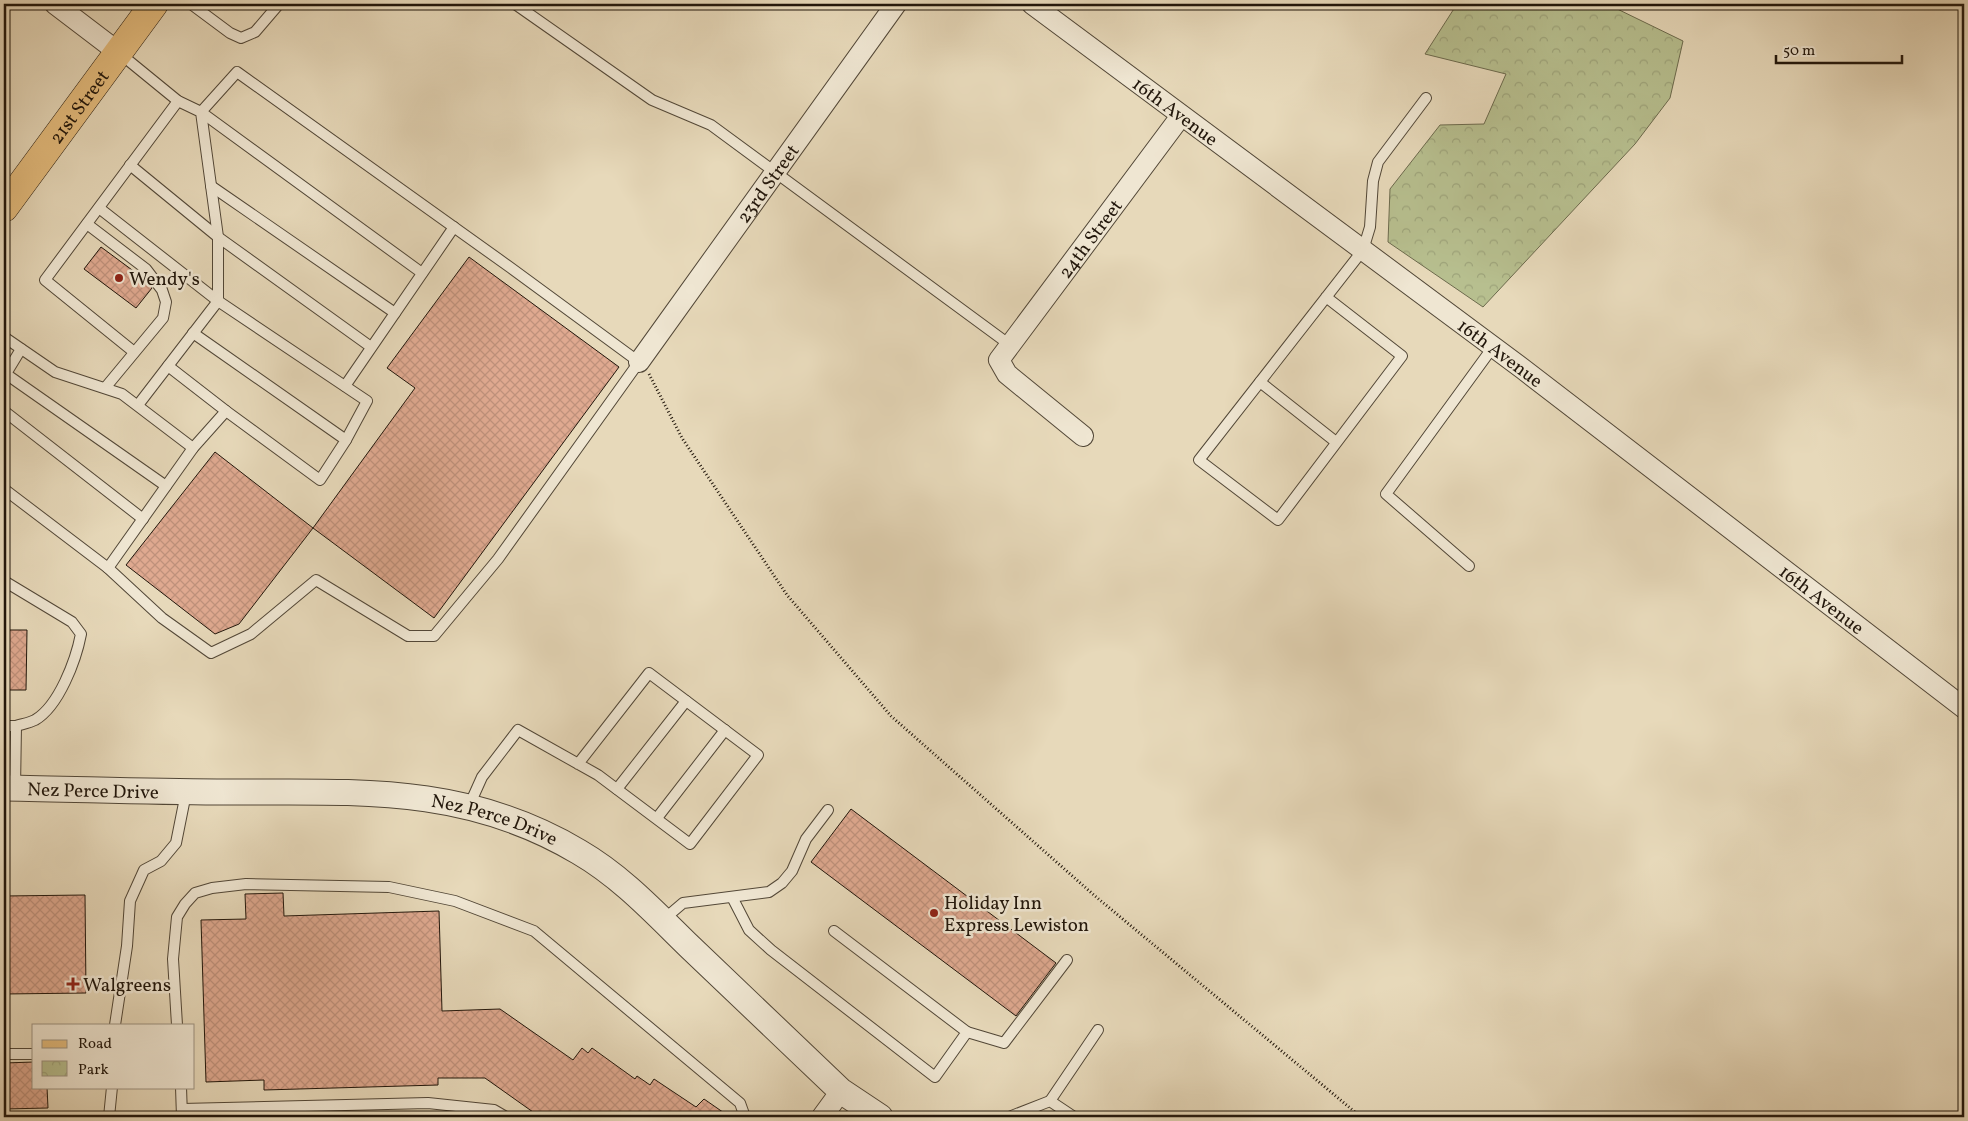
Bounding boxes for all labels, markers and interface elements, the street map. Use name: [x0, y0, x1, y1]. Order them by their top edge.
scale bar: [1776, 32, 1902, 64]
text: 50 m: [1783, 41, 1815, 62]
street label: 21st Street: [44, 65, 116, 150]
street label: 16th Avenue: [1126, 72, 1223, 153]
street label: 23rd Street: [732, 139, 806, 229]
street label: 24th Street: [1053, 194, 1130, 284]
place label: Wendy's: [129, 267, 200, 293]
marker: Wendy's: [113, 272, 125, 284]
street label: 16th Avenue: [1451, 313, 1548, 395]
street label: 16th Avenue: [1773, 559, 1869, 642]
street label: Nez Perce Drive: [27, 777, 159, 806]
street label: Nez Perce Drive: [429, 789, 562, 853]
place label: Holiday Inn Express Lewiston: [944, 891, 1089, 939]
marker: Holiday Inn Express Lewiston: [928, 907, 940, 919]
place label: Walgreens: [83, 973, 171, 999]
marker: Walgreens: [67, 978, 79, 990]
legend: [32, 1024, 195, 1088]
text: Road: [78, 1034, 112, 1055]
text: Park: [78, 1060, 109, 1081]

